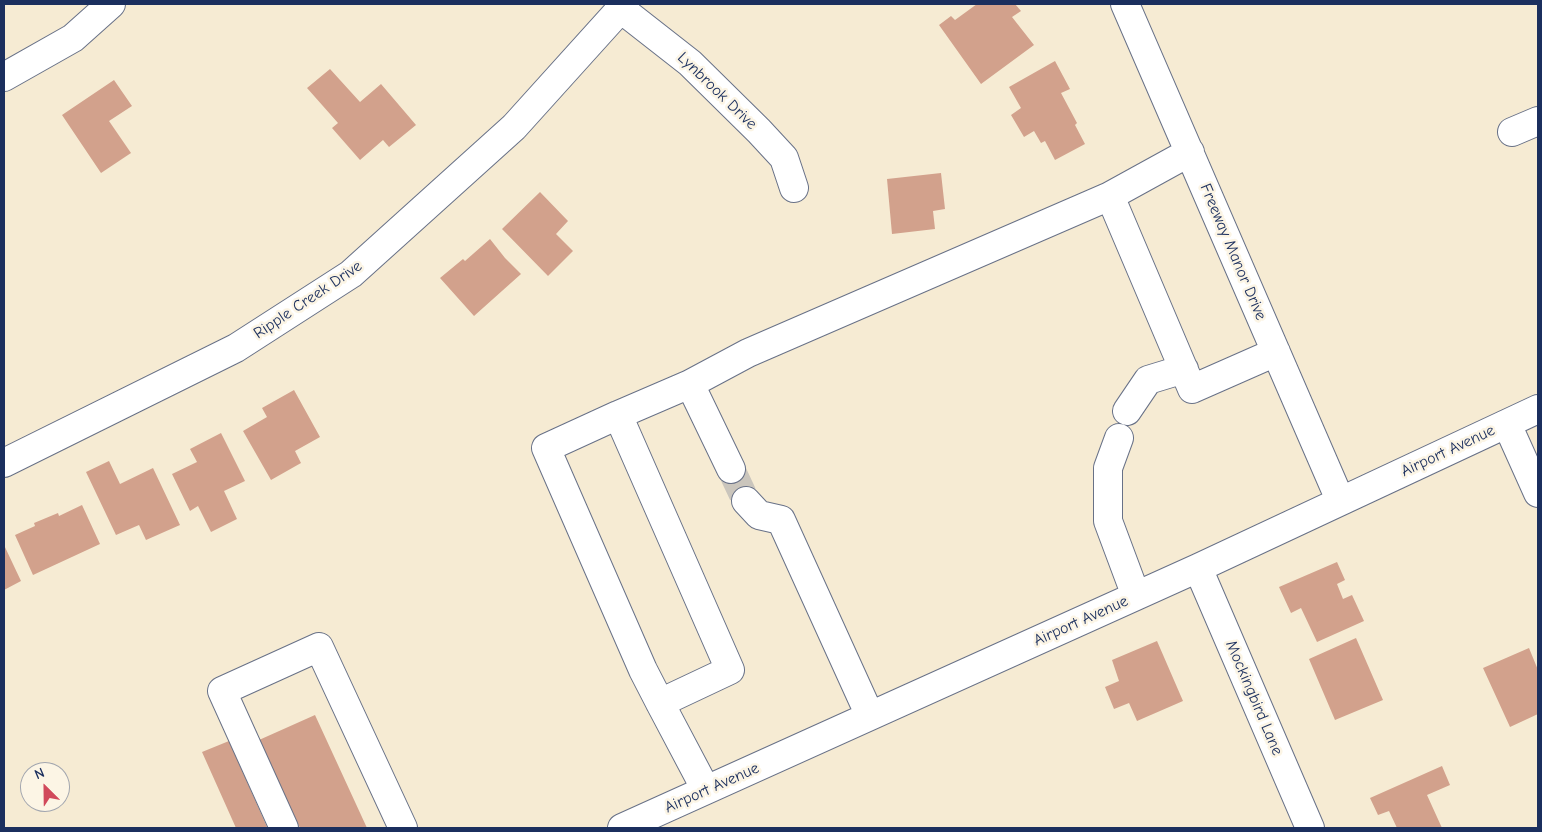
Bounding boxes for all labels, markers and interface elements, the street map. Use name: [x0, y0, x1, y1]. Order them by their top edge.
street label: Lynbrook Drive: [673, 48, 761, 134]
street label: Freeway Manor Drive: [1196, 181, 1270, 323]
street label: Ripple Creek Drive: [250, 257, 366, 343]
street label: Airport Avenue: [1398, 421, 1498, 481]
street label: Airport Avenue: [1031, 592, 1131, 650]
street label: Mockingbird Lane: [1221, 638, 1287, 758]
street label: Airport Avenue: [662, 759, 762, 817]
north arrow: [20, 762, 70, 812]
text: N: [32, 764, 47, 783]

